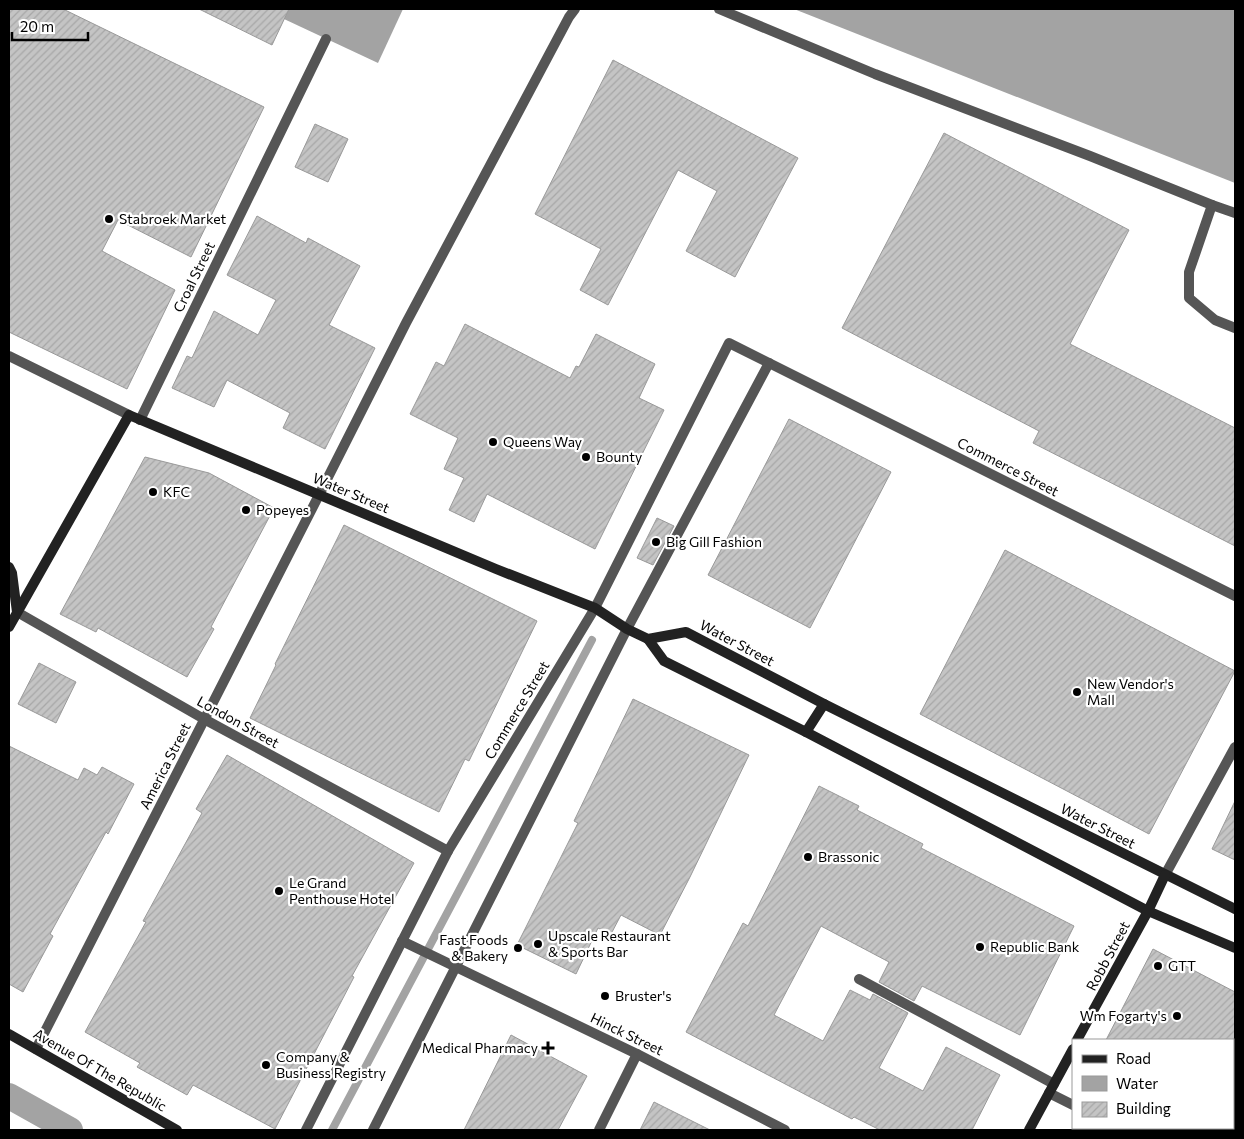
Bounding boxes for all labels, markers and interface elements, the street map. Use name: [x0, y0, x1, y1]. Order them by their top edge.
scale bar: [12, 10, 89, 42]
text: 20 m: [20, 17, 54, 35]
place label: Stabroek Market: [119, 210, 227, 227]
marker: Stabroek Market: [103, 213, 115, 225]
street label: Croal Street: [169, 238, 218, 315]
place label: Queens Way: [503, 433, 582, 450]
street label: Commerce Street: [955, 434, 1062, 500]
marker: Queens Way: [487, 436, 499, 448]
place label: Bounty: [596, 448, 642, 465]
marker: Bounty: [580, 451, 592, 463]
street label: Water Street: [310, 469, 392, 516]
place label: KFC: [163, 483, 190, 500]
marker: KFC: [147, 486, 159, 498]
place label: Popeyes: [256, 501, 309, 518]
marker: Popeyes: [240, 504, 252, 516]
place label: Big Gill Fashion: [666, 533, 762, 550]
marker: Big Gill Fashion: [650, 536, 662, 548]
street label: Water Street: [697, 616, 778, 669]
street label: Commerce Street: [481, 657, 553, 762]
place label: New Vendor's Mall: [1087, 675, 1174, 708]
marker: New Vendor's Mall: [1071, 686, 1083, 698]
street label: London Street: [194, 692, 282, 751]
street label: America Street: [135, 719, 194, 812]
street label: Water Street: [1058, 799, 1139, 852]
place label: Brassonic: [818, 848, 880, 865]
marker: Brassonic: [802, 851, 814, 863]
place label: Le Grand Penthouse Hotel: [289, 874, 395, 907]
marker: Le Grand Penthouse Hotel: [273, 885, 285, 897]
street label: Robb Street: [1082, 918, 1133, 993]
place label: Upscale Restaurant & Sports Bar: [548, 927, 671, 960]
place label: Fast Foods & Bakery: [439, 931, 508, 964]
marker: Upscale Restaurant & Sports Bar: [532, 938, 544, 950]
place label: Republic Bank: [990, 938, 1080, 955]
marker: Republic Bank: [974, 941, 986, 953]
marker: Fast Foods & Bakery: [512, 942, 524, 954]
place label: GTT: [1168, 957, 1196, 974]
marker: GTT: [1152, 960, 1164, 972]
place label: Bruster's: [615, 987, 672, 1004]
marker: Bruster's: [599, 990, 611, 1002]
place label: Wm Fogarty's: [1080, 1007, 1167, 1024]
street label: Hinck Street: [588, 1009, 667, 1059]
marker: Wm Fogarty's: [1171, 1010, 1183, 1022]
street label: Avenue Of The Republic: [31, 1024, 170, 1115]
place label: Medical Pharmacy: [422, 1039, 538, 1056]
legend: [1072, 1039, 1234, 1129]
marker: Medical Pharmacy: [542, 1042, 554, 1054]
place label: Company & Business Registry: [276, 1048, 386, 1081]
text: Road: [1116, 1049, 1151, 1067]
marker: Company & Business Registry: [260, 1059, 272, 1071]
text: Water: [1116, 1074, 1158, 1092]
text: Building: [1116, 1099, 1171, 1117]

